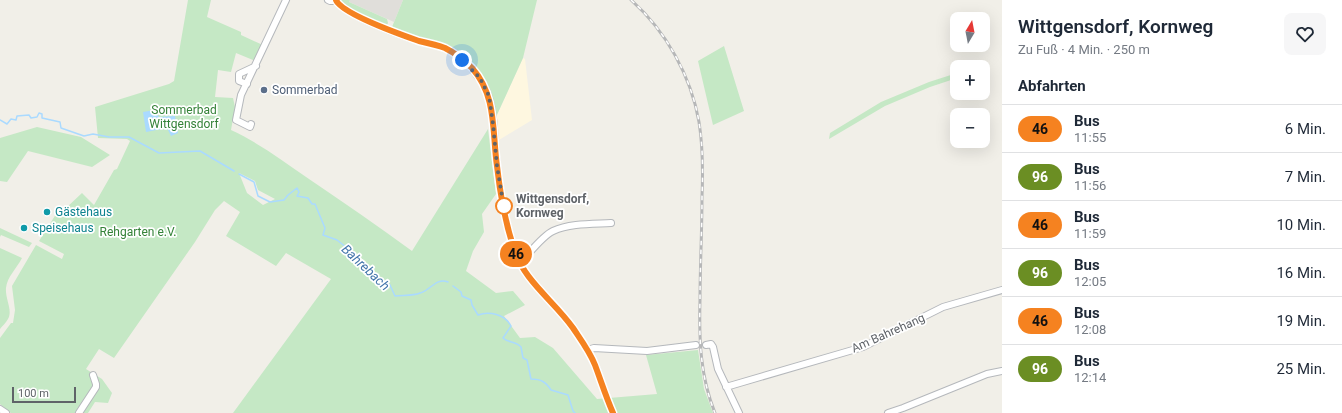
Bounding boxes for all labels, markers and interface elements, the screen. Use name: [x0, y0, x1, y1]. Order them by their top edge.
north arrow: [950, 12, 990, 52]
map controls: [950, 12, 990, 148]
button: heart: [1284, 13, 1326, 55]
text: Wittgensdorf, Kornweg: [1018, 15, 1213, 38]
text: Zu Fuß · 4 Min. · 250 m: [1018, 42, 1150, 57]
your location: [452, 50, 472, 70]
button: +: [950, 60, 990, 100]
text: Abfahrten: [1018, 77, 1086, 95]
place label: Sommerbad: [272, 83, 337, 97]
marker: Sommerbad: [259, 85, 269, 95]
park label: Sommerbad Wittgensdorf: [149, 103, 219, 131]
button: −: [950, 108, 990, 148]
text: Bus: [1074, 112, 1100, 130]
text: 6 Min.: [1285, 120, 1326, 138]
text: 46: [1032, 121, 1048, 137]
text: 11:55: [1074, 130, 1106, 145]
text: Bus: [1074, 160, 1100, 178]
text: 7 Min.: [1285, 168, 1326, 186]
text: 96: [1032, 169, 1048, 185]
text: 11:56: [1074, 178, 1106, 193]
place label: Wittgensdorf, Kornweg: [516, 192, 589, 220]
marker: Wittgensdorf, Kornweg: [495, 197, 513, 215]
place label: Gästehaus: [55, 205, 112, 219]
marker: Gästehaus: [42, 207, 52, 217]
text: Bus: [1074, 208, 1100, 226]
text: 10 Min.: [1276, 216, 1326, 234]
text: 46: [1032, 217, 1048, 233]
place label: Speisehaus: [32, 221, 94, 235]
marker: Speisehaus: [19, 223, 29, 233]
park label: Rehgarten e.V.: [100, 225, 176, 239]
text: 11:59: [1074, 226, 1106, 241]
water label: Bahrebach: [339, 241, 393, 293]
line badge: 46: [498, 241, 534, 267]
text: 46: [508, 246, 524, 262]
text: Bus: [1074, 256, 1100, 274]
text: 16 Min.: [1276, 264, 1326, 282]
text: 96: [1032, 265, 1048, 281]
text: 12:05: [1074, 274, 1106, 289]
text: Bus: [1074, 304, 1100, 322]
street label: Am Bahrehang: [849, 311, 927, 355]
text: 19 Min.: [1276, 312, 1326, 330]
text: 46: [1032, 313, 1048, 329]
text: 12:08: [1074, 322, 1106, 337]
text: Bus: [1074, 352, 1100, 370]
text: 25 Min.: [1276, 360, 1326, 378]
text: 96: [1032, 361, 1048, 377]
text: 12:14: [1074, 370, 1106, 385]
scale bar: [12, 385, 76, 404]
text: 100 m: [18, 387, 49, 400]

